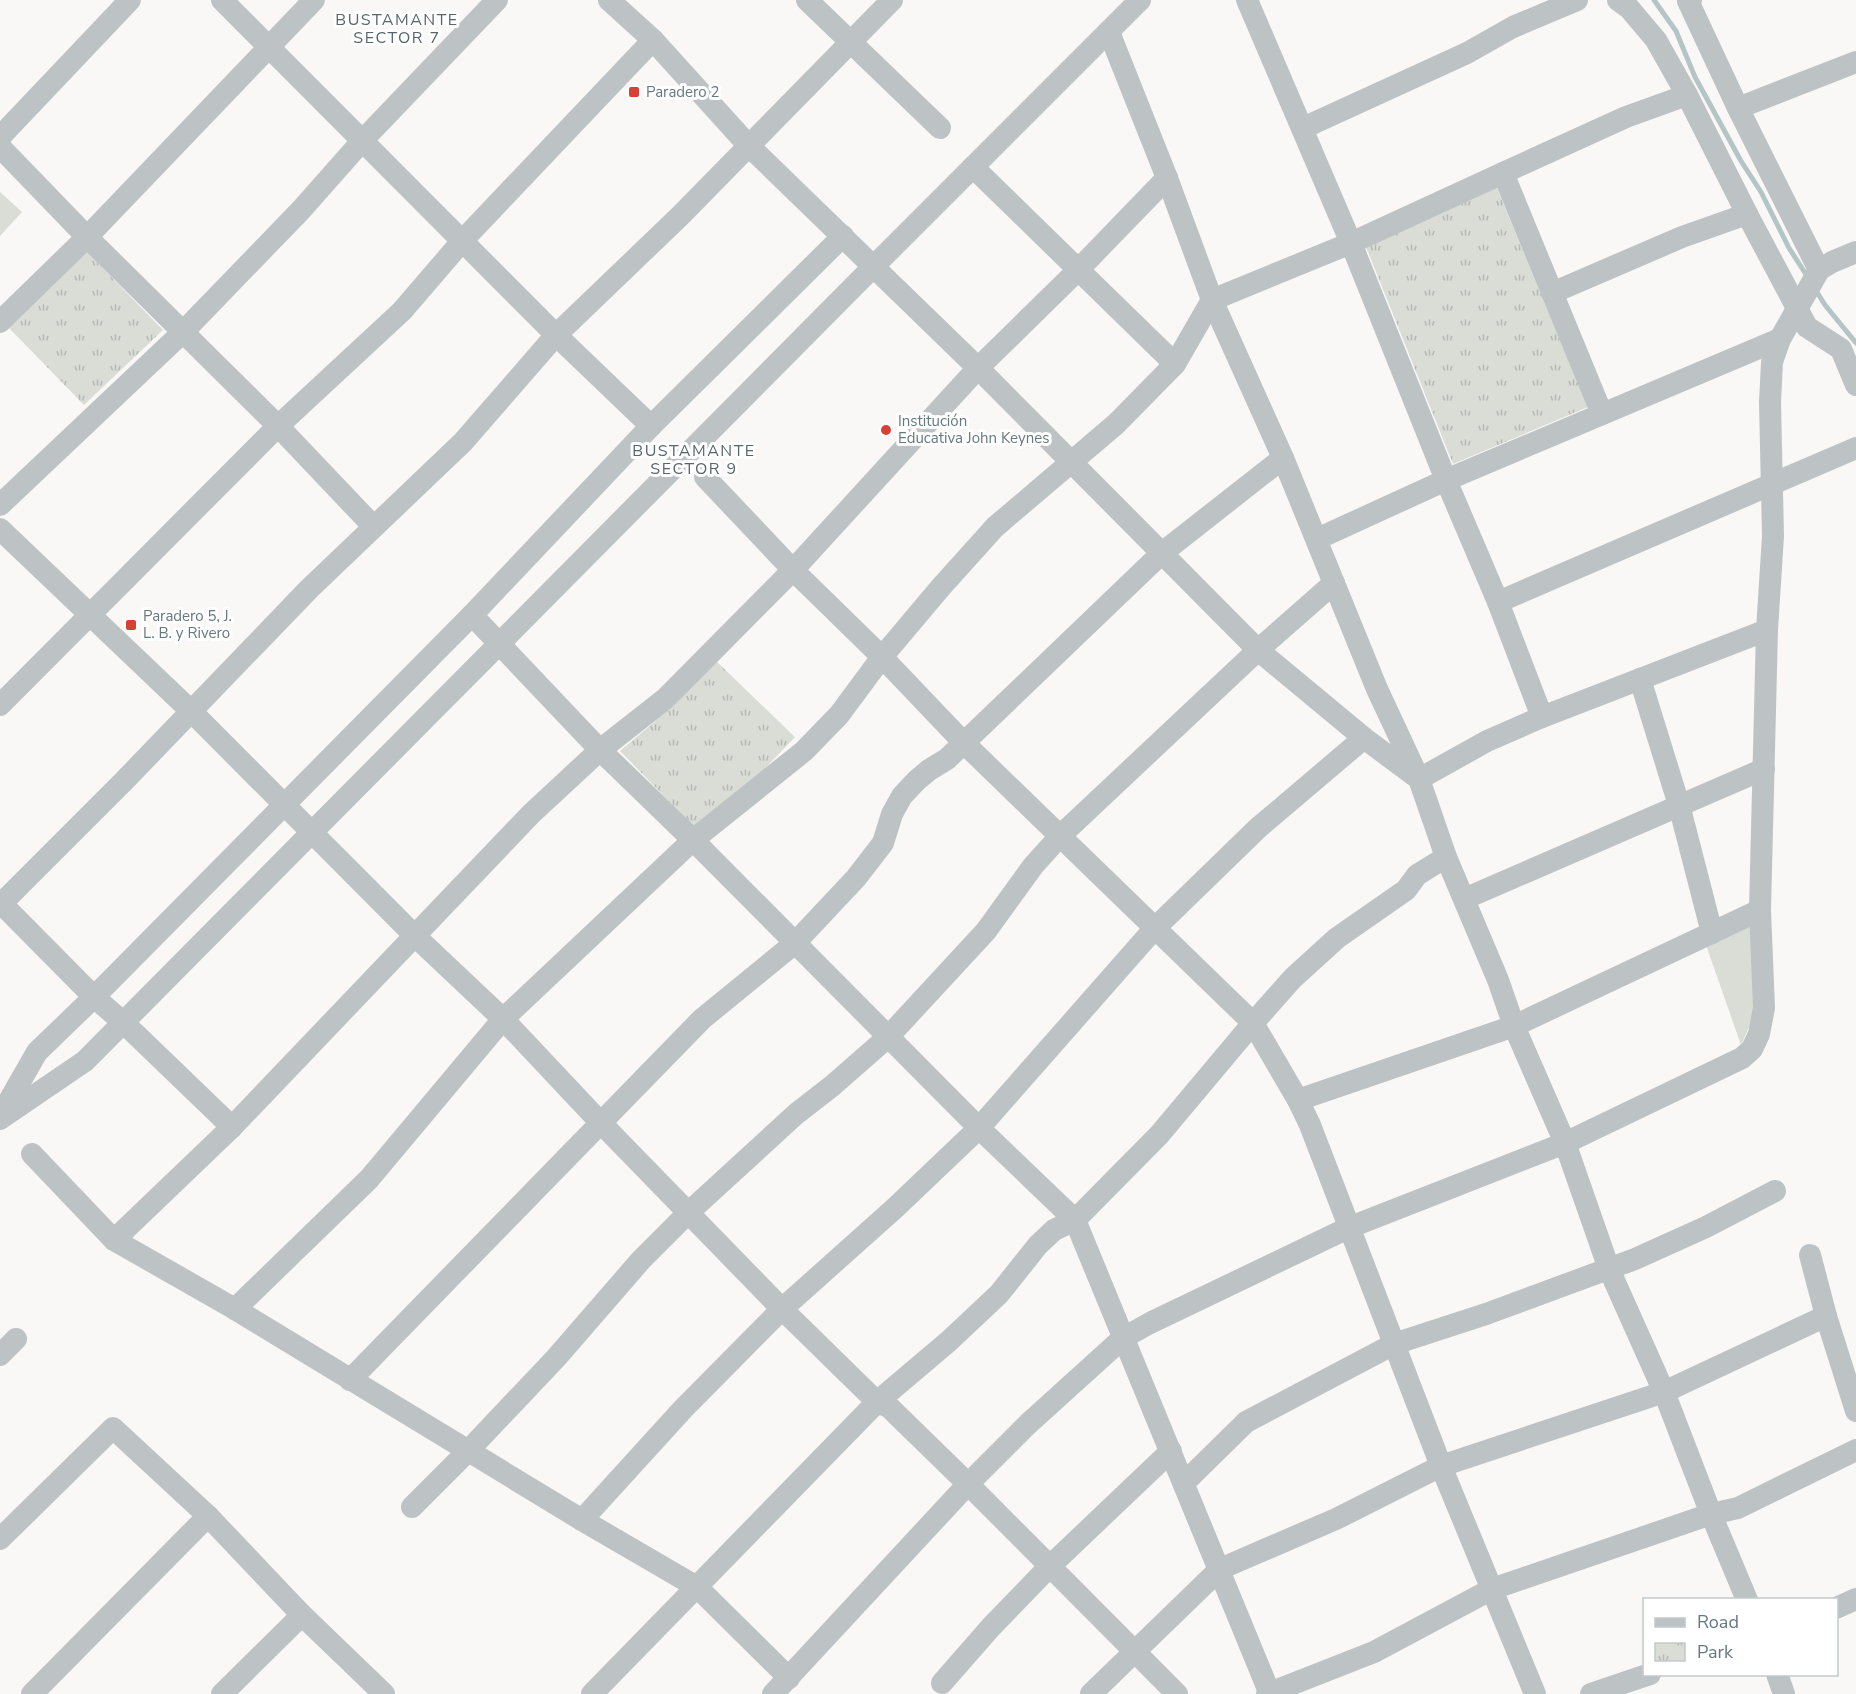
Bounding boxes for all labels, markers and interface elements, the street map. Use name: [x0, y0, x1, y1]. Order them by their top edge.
district label: BUSTAMANTE SECTOR 7: [335, 9, 459, 49]
place label: Paradero 2: [646, 82, 720, 102]
marker: Paradero 2: [627, 85, 641, 99]
place label: Institución Educativa John Keynes: [898, 411, 1049, 448]
marker: Institución Educativa John Keynes: [879, 423, 893, 437]
district label: BUSTAMANTE SECTOR 9: [632, 440, 756, 480]
place label: Paradero 5, J. L. B. y Rivero: [143, 606, 232, 643]
marker: Paradero 5, J. L. B. y Rivero: [124, 618, 138, 632]
legend: [1643, 1598, 1838, 1676]
text: Road: [1697, 1610, 1739, 1634]
text: Park: [1697, 1640, 1734, 1664]

